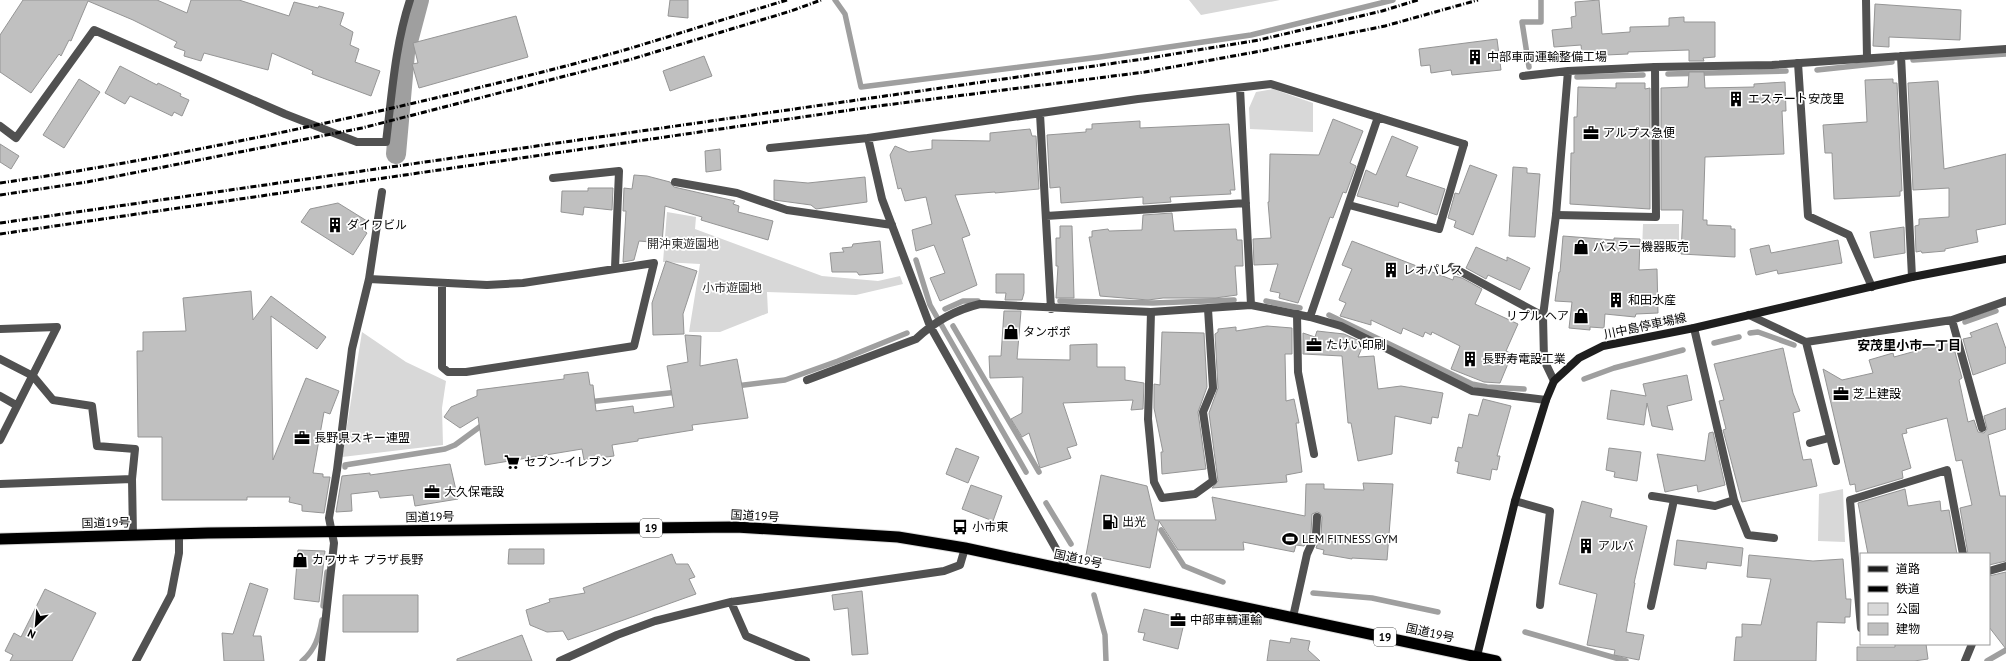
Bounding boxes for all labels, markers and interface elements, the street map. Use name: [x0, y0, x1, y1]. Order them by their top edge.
building icon: 中部車両運輸整備工場: [1466, 48, 1484, 66]
place label: 中部車両運輸整備工場: [1487, 49, 1607, 64]
building icon: エステート安茂里: [1727, 90, 1745, 108]
place label: エステート安茂里: [1748, 91, 1844, 106]
office icon: アルプス急便: [1582, 124, 1600, 142]
place label: アルプス急便: [1603, 125, 1675, 140]
building icon: ダイワビル: [326, 216, 344, 234]
place label: ダイワビル: [347, 217, 407, 232]
park label: 開沖東遊園地: [647, 236, 719, 251]
shop icon: バスラー機器販売: [1572, 238, 1590, 256]
place label: バスラー機器販売: [1593, 239, 1689, 254]
building icon: レオパレス: [1382, 261, 1400, 279]
place label: レオパレス: [1403, 262, 1463, 277]
park label: 小市遊園地: [702, 280, 762, 295]
building icon: 和田水産: [1607, 291, 1625, 309]
place label: 和田水産: [1628, 292, 1676, 307]
shop icon: リプル ヘア: [1572, 307, 1590, 325]
place label: リプル ヘア: [1506, 308, 1569, 323]
street label: 川中島停車場線: [1602, 309, 1688, 342]
shop icon: タンポポ: [1002, 323, 1020, 341]
place label: タンポポ: [1023, 324, 1071, 339]
office icon: たけい印刷: [1305, 336, 1323, 354]
place label: たけい印刷: [1326, 337, 1386, 352]
district label: 安茂里小市一丁目: [1857, 337, 1961, 354]
building icon: 長野寿電設工業: [1461, 350, 1479, 368]
place label: 長野寿電設工業: [1482, 351, 1566, 366]
office icon: 芝上建設: [1832, 385, 1850, 403]
place label: 芝上建設: [1853, 386, 1901, 401]
office icon: 長野県スキー連盟: [293, 429, 311, 447]
place label: 長野県スキー連盟: [314, 430, 410, 445]
supermarket icon: セブン-イレブン: [503, 453, 521, 471]
place label: セブン-イレブン: [524, 454, 612, 469]
office icon: 大久保電設: [423, 483, 441, 501]
place label: 大久保電設: [444, 484, 504, 499]
street label: 国道19号: [730, 507, 780, 524]
street label: 国道19号: [405, 509, 455, 524]
fuel station icon: 出光: [1101, 513, 1119, 531]
place label: 出光: [1122, 514, 1146, 529]
street label: 国道19号: [81, 515, 131, 530]
bus stop icon: 小市東: [951, 518, 969, 536]
road number: 19: [640, 519, 662, 537]
place label: 小市東: [972, 519, 1008, 534]
sports icon: LEM FITNESS GYM: [1281, 530, 1299, 548]
place label: LEM FITNESS GYM: [1302, 531, 1398, 546]
building icon: アルバ: [1577, 537, 1595, 555]
place label: アルバ: [1598, 538, 1634, 553]
street label: 国道19号: [1053, 546, 1104, 571]
shop icon: カワサキ プラザ長野: [291, 551, 309, 569]
place label: カワサキ プラザ長野: [312, 552, 423, 567]
legend: [1860, 553, 1990, 645]
text: 道路: [1896, 561, 1920, 576]
text: 鉄道: [1896, 581, 1920, 596]
text: 公園: [1896, 601, 1920, 616]
north arrow: [16, 605, 56, 645]
office icon: 中部車輌運輸: [1169, 611, 1187, 629]
place label: 中部車輌運輸: [1190, 612, 1262, 627]
street label: 国道19号: [1405, 620, 1456, 645]
text: 建物: [1896, 621, 1920, 636]
text: N: [25, 626, 38, 642]
road number: 19: [1374, 628, 1396, 646]

